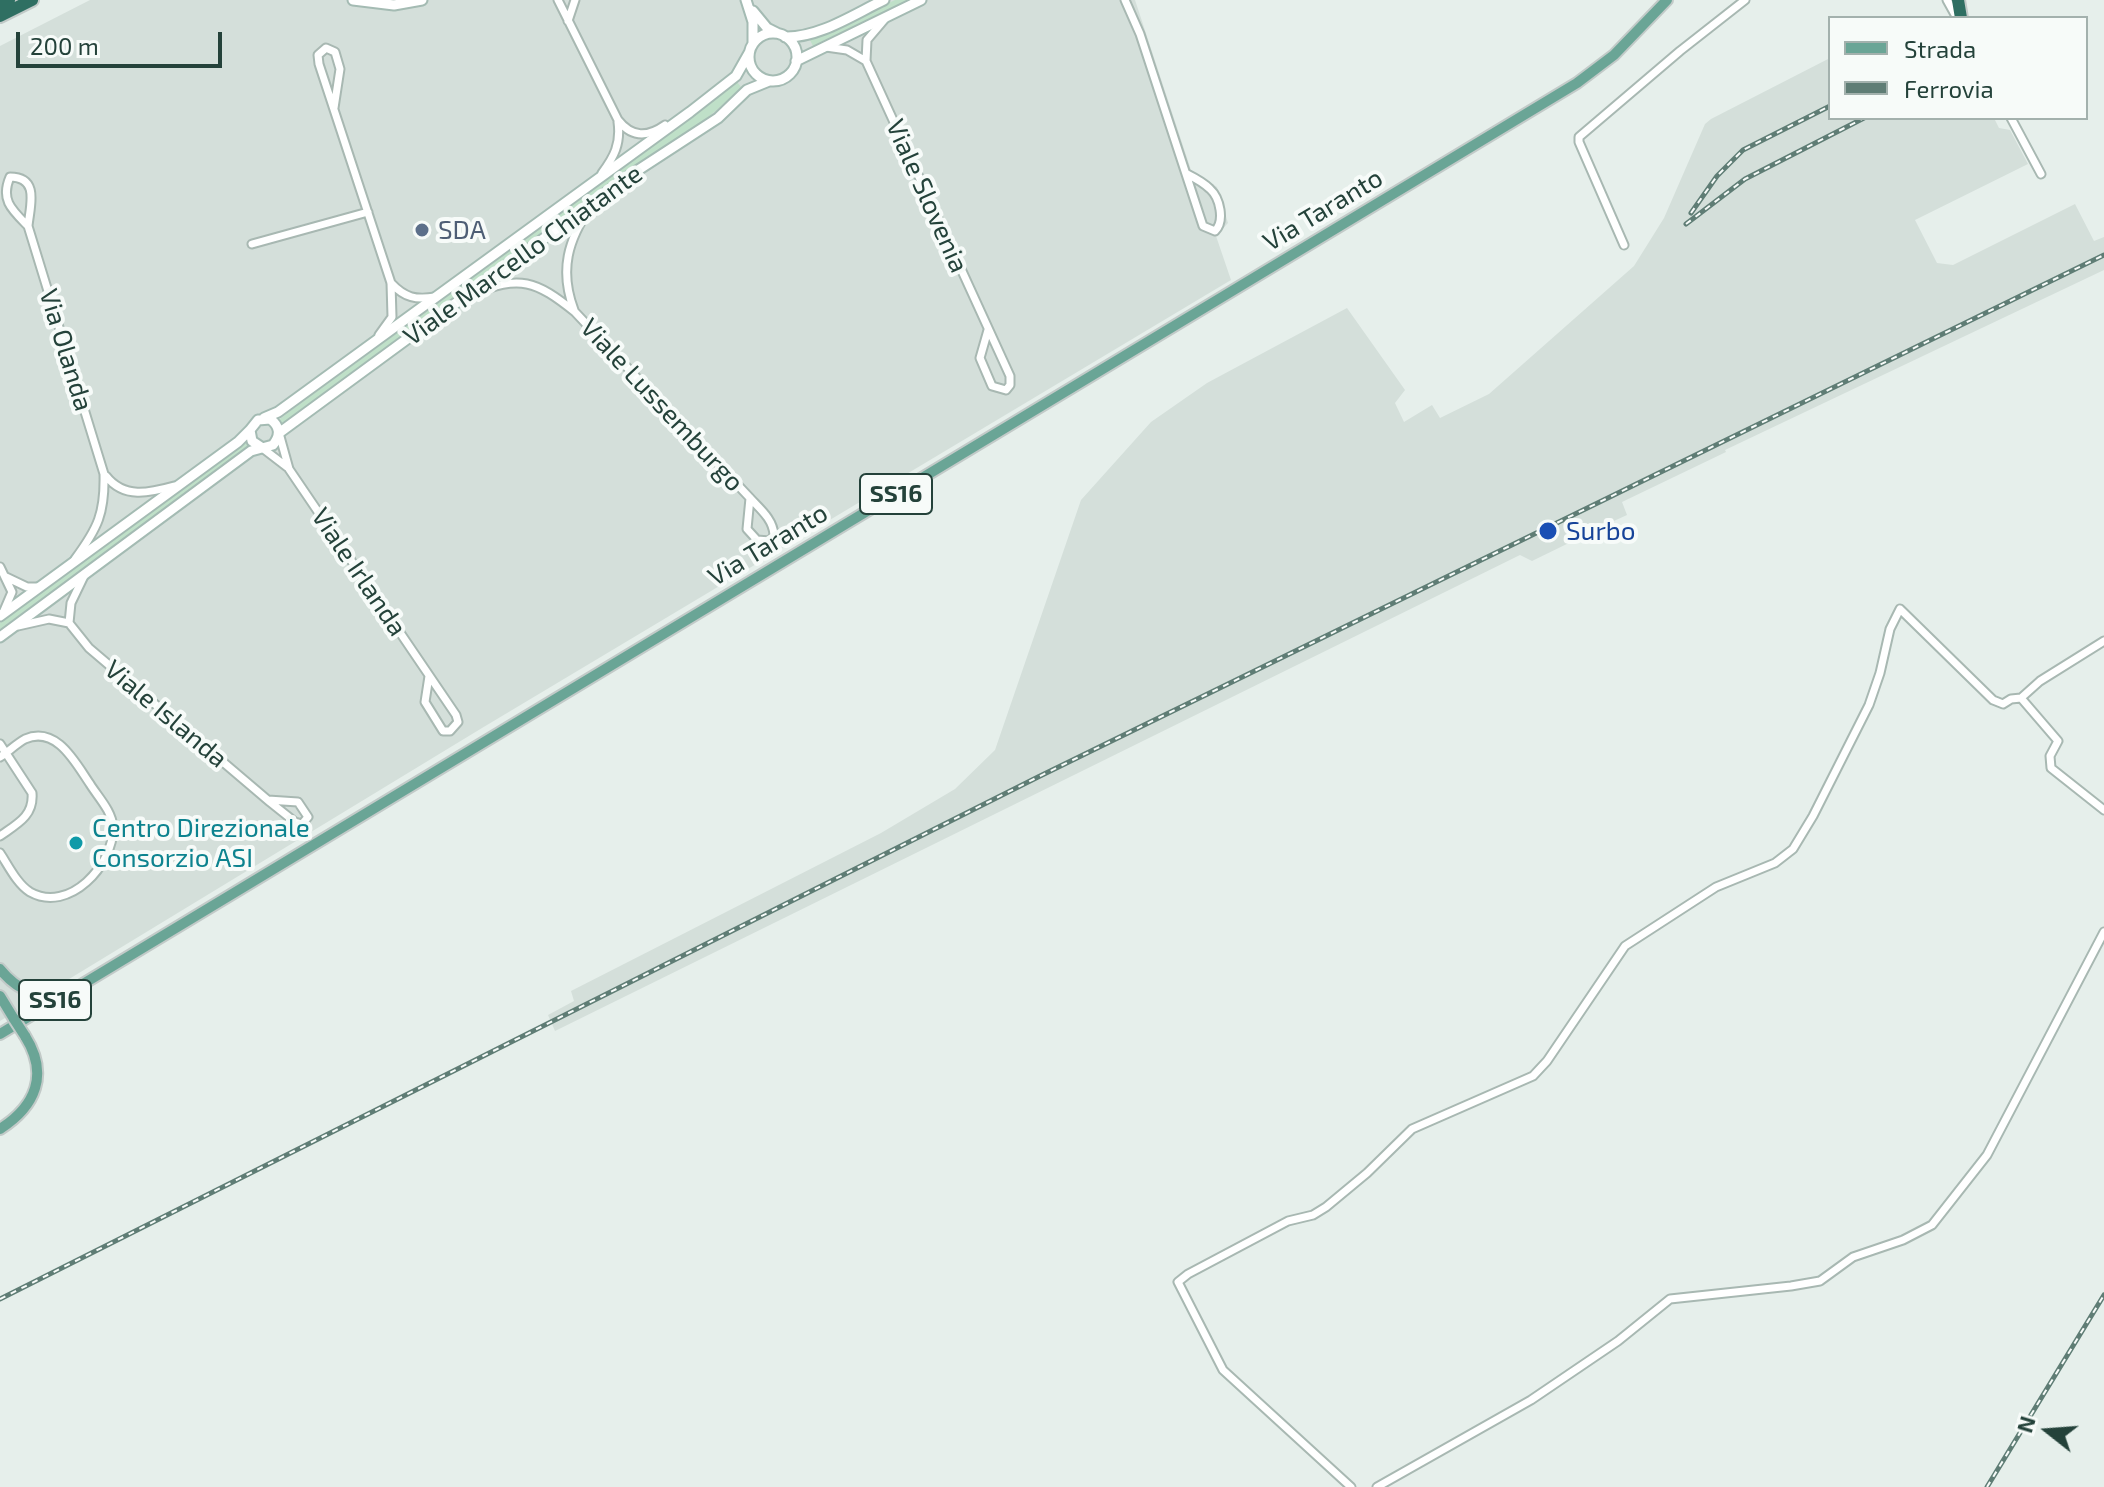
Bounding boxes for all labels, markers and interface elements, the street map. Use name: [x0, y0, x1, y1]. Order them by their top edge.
scale bar: [20, 16, 226, 66]
legend: [1828, 16, 2088, 120]
text: 200 m: [30, 31, 99, 60]
text: Strada: [1904, 34, 1976, 63]
text: Ferrovia: [1904, 74, 1994, 103]
street label: Viale Slovenia: [879, 115, 975, 277]
street label: Viale Marcello Chiatante: [398, 158, 648, 352]
street label: Via Taranto: [1258, 162, 1388, 258]
place label: SDA: [438, 214, 486, 246]
marker: SDA: [413, 221, 431, 239]
street label: Via Olanda: [33, 285, 99, 415]
street label: Viale Lussemburgo: [574, 312, 750, 498]
road number: SS16: [860, 474, 932, 514]
street label: Via Taranto: [703, 497, 833, 593]
street label: Viale Irlanda: [305, 502, 413, 642]
place label: Surbo: [1566, 515, 1635, 547]
marker: Surbo: [1537, 520, 1559, 542]
street label: Viale Islanda: [98, 654, 234, 774]
place label: Centro Direzionale Consorzio ASI: [92, 812, 310, 874]
marker: Centro Direzionale Consorzio ASI: [67, 834, 85, 852]
road number: SS16: [19, 980, 91, 1020]
north arrow: [2008, 1391, 2088, 1471]
text: N: [2010, 1413, 2040, 1435]

